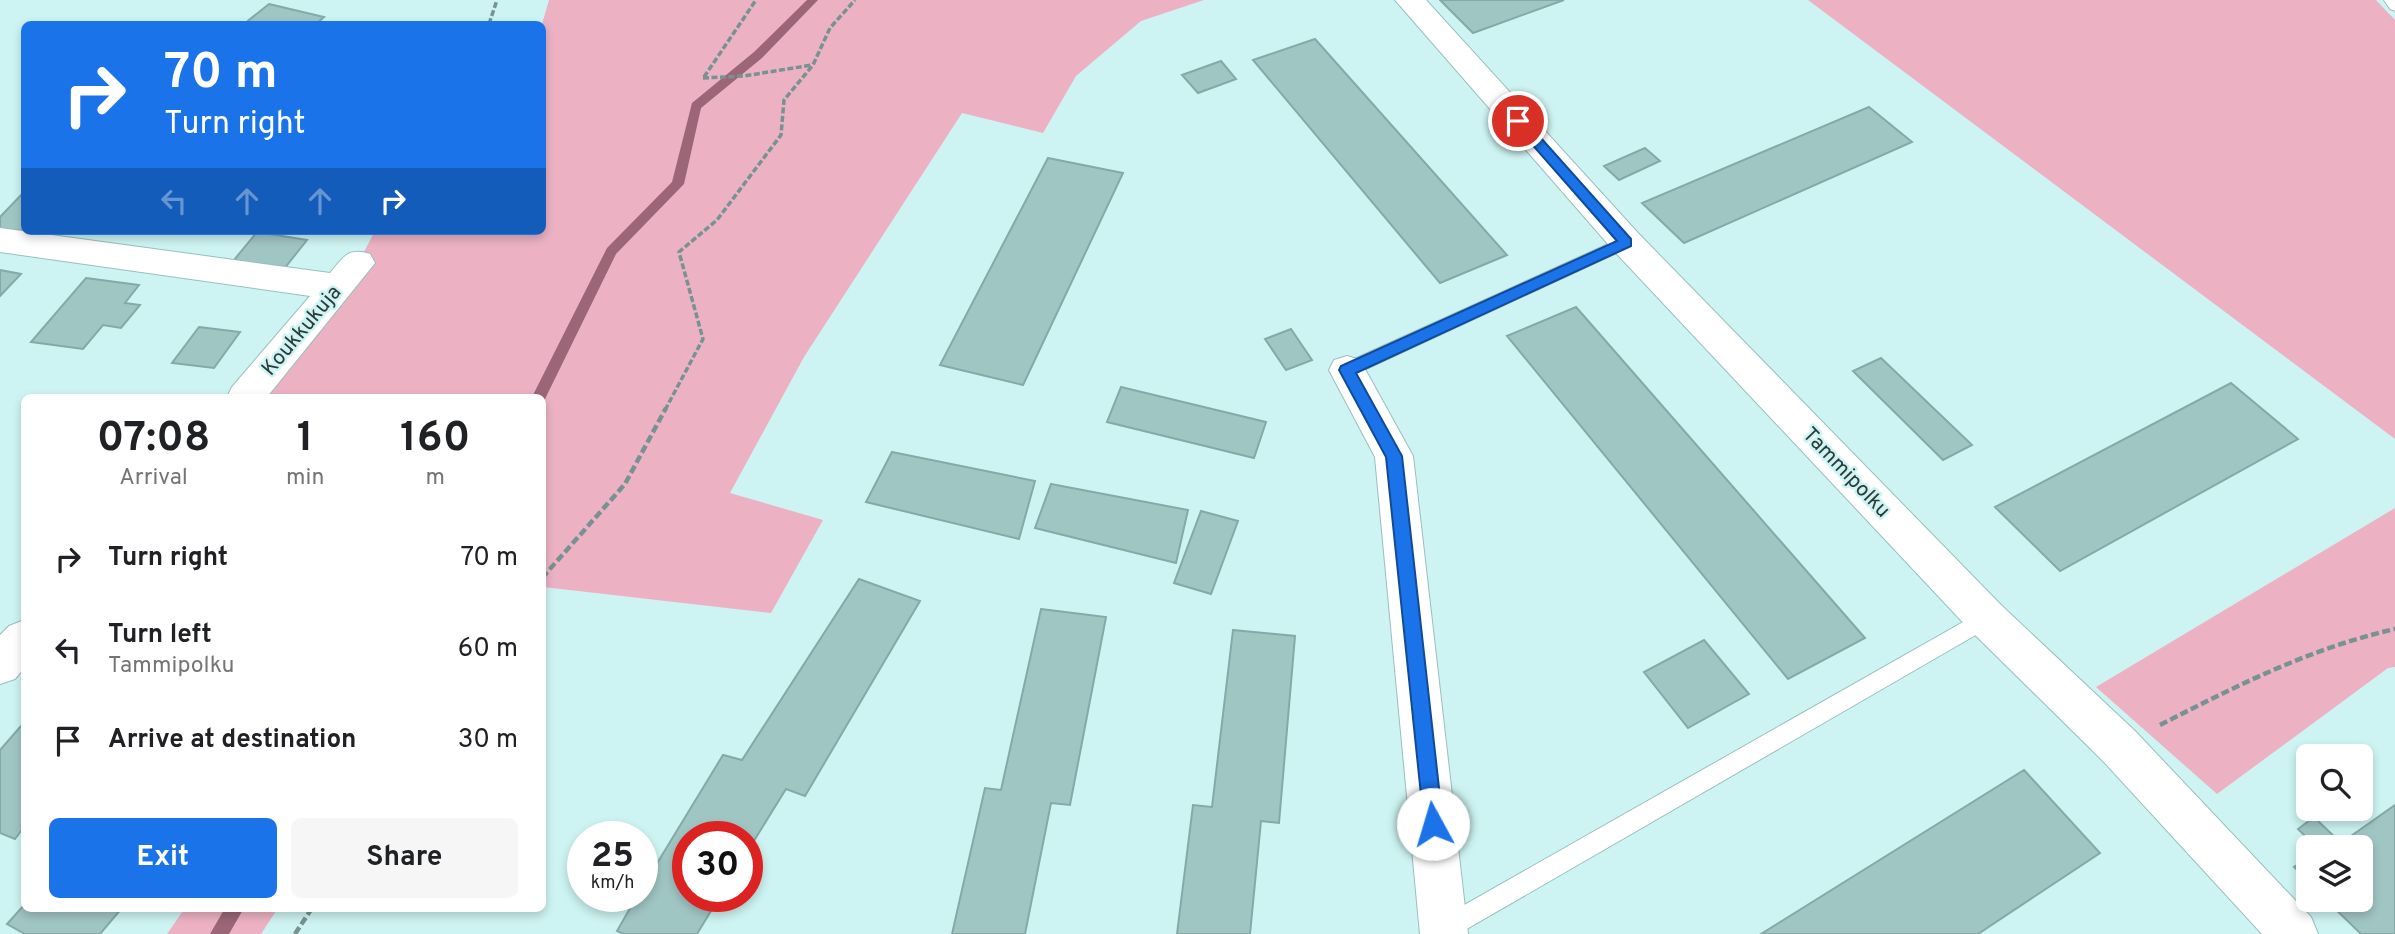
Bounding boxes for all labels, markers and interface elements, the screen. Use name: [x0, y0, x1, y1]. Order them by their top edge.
text: 70 m: [164, 44, 278, 106]
icon: right: [49, 49, 140, 140]
pin: [1488, 91, 1548, 151]
icon: arrive: [1499, 102, 1537, 140]
text: Turn right: [164, 105, 306, 145]
icon: left: [155, 182, 193, 220]
icon: ahead: [228, 182, 266, 220]
icon: ahead: [301, 182, 339, 220]
icon: right: [374, 182, 412, 220]
street label: Koukkukuja: [256, 280, 348, 382]
text: 07:08: [97, 413, 210, 466]
text: 1: [297, 413, 314, 466]
text: 160: [400, 413, 470, 466]
street label: Tammipolku: [1796, 422, 1896, 524]
text: Arrival: [119, 464, 188, 493]
text: min: [286, 464, 324, 493]
text: m: [425, 464, 445, 493]
icon: right: [49, 540, 87, 578]
text: Turn right: [108, 542, 228, 575]
text: 70 m: [460, 542, 518, 575]
text: Turn left: [108, 619, 212, 652]
icon: left: [49, 631, 87, 669]
text: 60 m: [458, 633, 518, 666]
text: Tammipolku: [108, 652, 234, 681]
icon: arrive: [49, 722, 87, 760]
text: Arrive at destination: [108, 724, 356, 757]
text: 30 m: [458, 724, 518, 757]
map controls: [2296, 744, 2373, 912]
button: search: [2296, 744, 2373, 821]
position arrow: [1396, 787, 1470, 861]
button: Exit: [49, 818, 277, 898]
button: Share: [291, 818, 518, 898]
speed limit sign: 30: [672, 821, 763, 912]
text: 25: [591, 835, 634, 879]
button: layers: [2296, 835, 2373, 912]
text: km/h: [591, 872, 634, 895]

